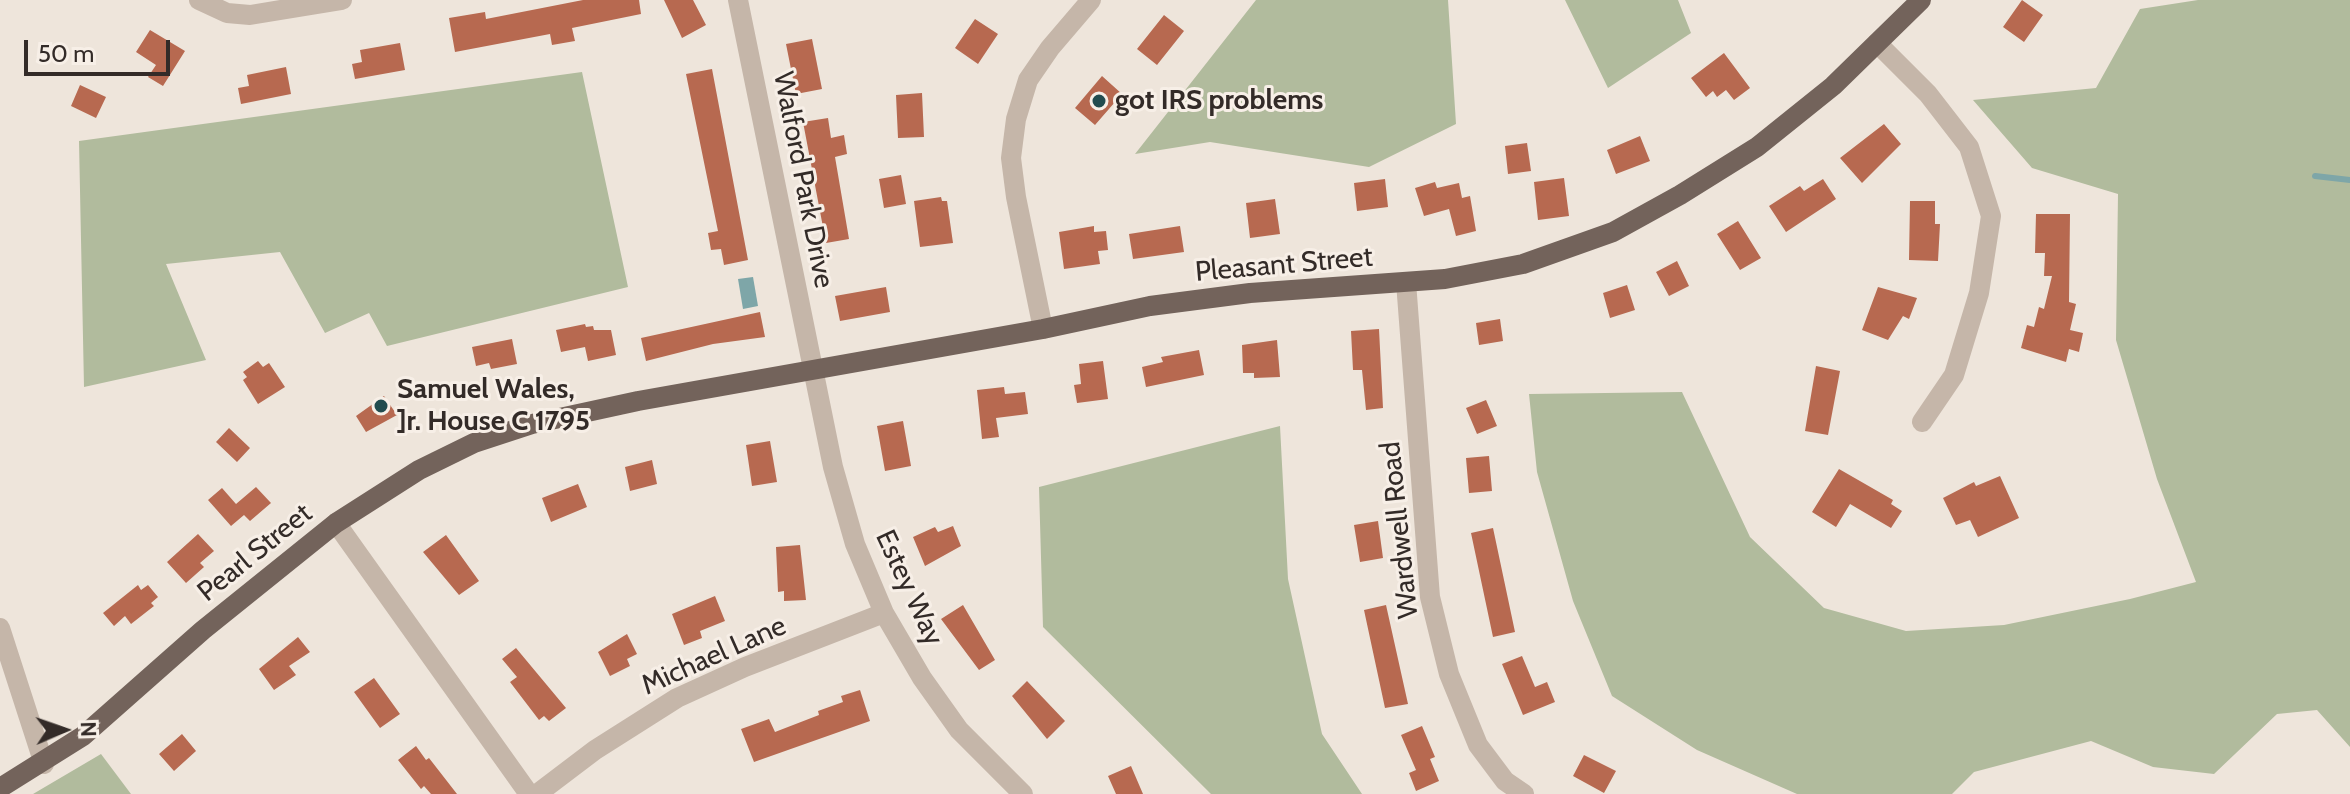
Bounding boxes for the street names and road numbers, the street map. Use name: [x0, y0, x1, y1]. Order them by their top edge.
street label: Walford Park Drive: [766, 69, 840, 291]
street label: Pleasant Street: [1194, 240, 1374, 290]
street label: Wardwell Road: [1374, 440, 1426, 620]
street label: Pearl Street: [191, 497, 319, 609]
street label: Estey Way: [868, 525, 950, 651]
street label: Michael Lane: [637, 609, 791, 703]

